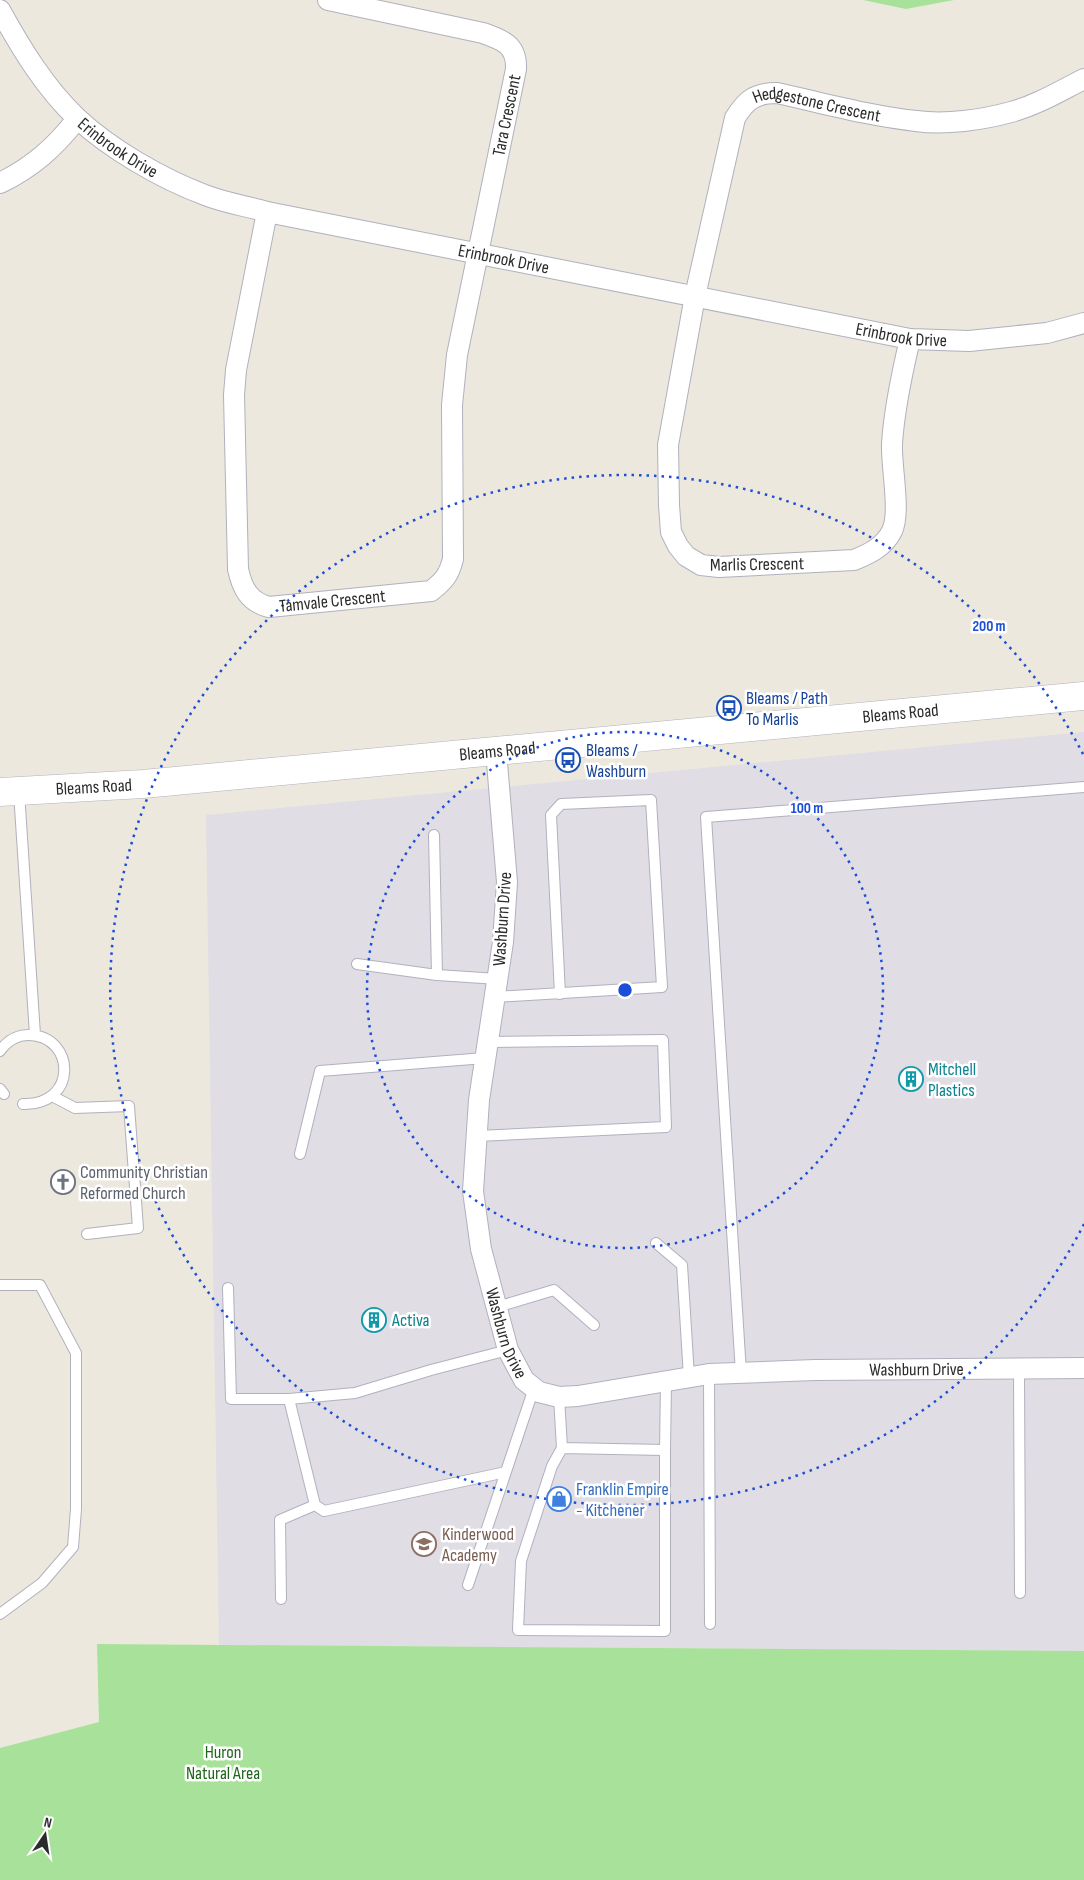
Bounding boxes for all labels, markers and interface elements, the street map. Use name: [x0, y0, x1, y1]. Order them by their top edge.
street label: Tara Crescent: [488, 72, 526, 158]
street label: Hedgestone Crescent: [749, 83, 883, 127]
street label: Erinbrook Drive: [73, 114, 161, 183]
street label: Erinbrook Drive: [456, 240, 551, 278]
street label: Erinbrook Drive: [854, 318, 947, 351]
street label: Marlis Crescent: [710, 553, 805, 576]
street label: Tamvale Crescent: [278, 586, 387, 617]
text: 200 m: [972, 617, 1006, 636]
place label: Bleams / Path To Marlis: [746, 688, 828, 730]
bus stop icon: Bleams / Path To Marlis: [716, 695, 742, 721]
street label: Bleams Road: [861, 700, 940, 728]
street label: Bleams Road: [458, 737, 536, 765]
place label: Bleams / Washburn: [586, 740, 646, 782]
bus stop icon: Bleams / Washburn: [555, 747, 581, 773]
street label: Bleams Road: [55, 775, 133, 800]
text: 100 m: [791, 799, 823, 818]
street label: Washburn Drive: [489, 871, 516, 967]
centre of rings: [616, 981, 634, 999]
place label: Mitchell Plastics: [928, 1059, 976, 1101]
building icon: Mitchell Plastics: [898, 1066, 924, 1092]
place label: Community Christian Reformed Church: [80, 1162, 208, 1204]
church icon: Community Christian Reformed Church: [50, 1169, 76, 1195]
street label: Washburn Drive: [481, 1286, 531, 1382]
building icon: Activa: [361, 1307, 387, 1333]
place label: Activa: [391, 1310, 430, 1331]
street label: Washburn Drive: [869, 1359, 964, 1381]
place label: Franklin Empire - Kitchener: [576, 1479, 669, 1521]
shop icon: Franklin Empire - Kitchener: [546, 1486, 572, 1512]
place label: Kinderwood Academy: [441, 1524, 514, 1566]
school or university icon: Kinderwood Academy: [411, 1531, 437, 1557]
park label: Huron Natural Area: [186, 1742, 260, 1784]
north arrow: [20, 1810, 70, 1860]
text: N: [42, 1814, 53, 1832]

